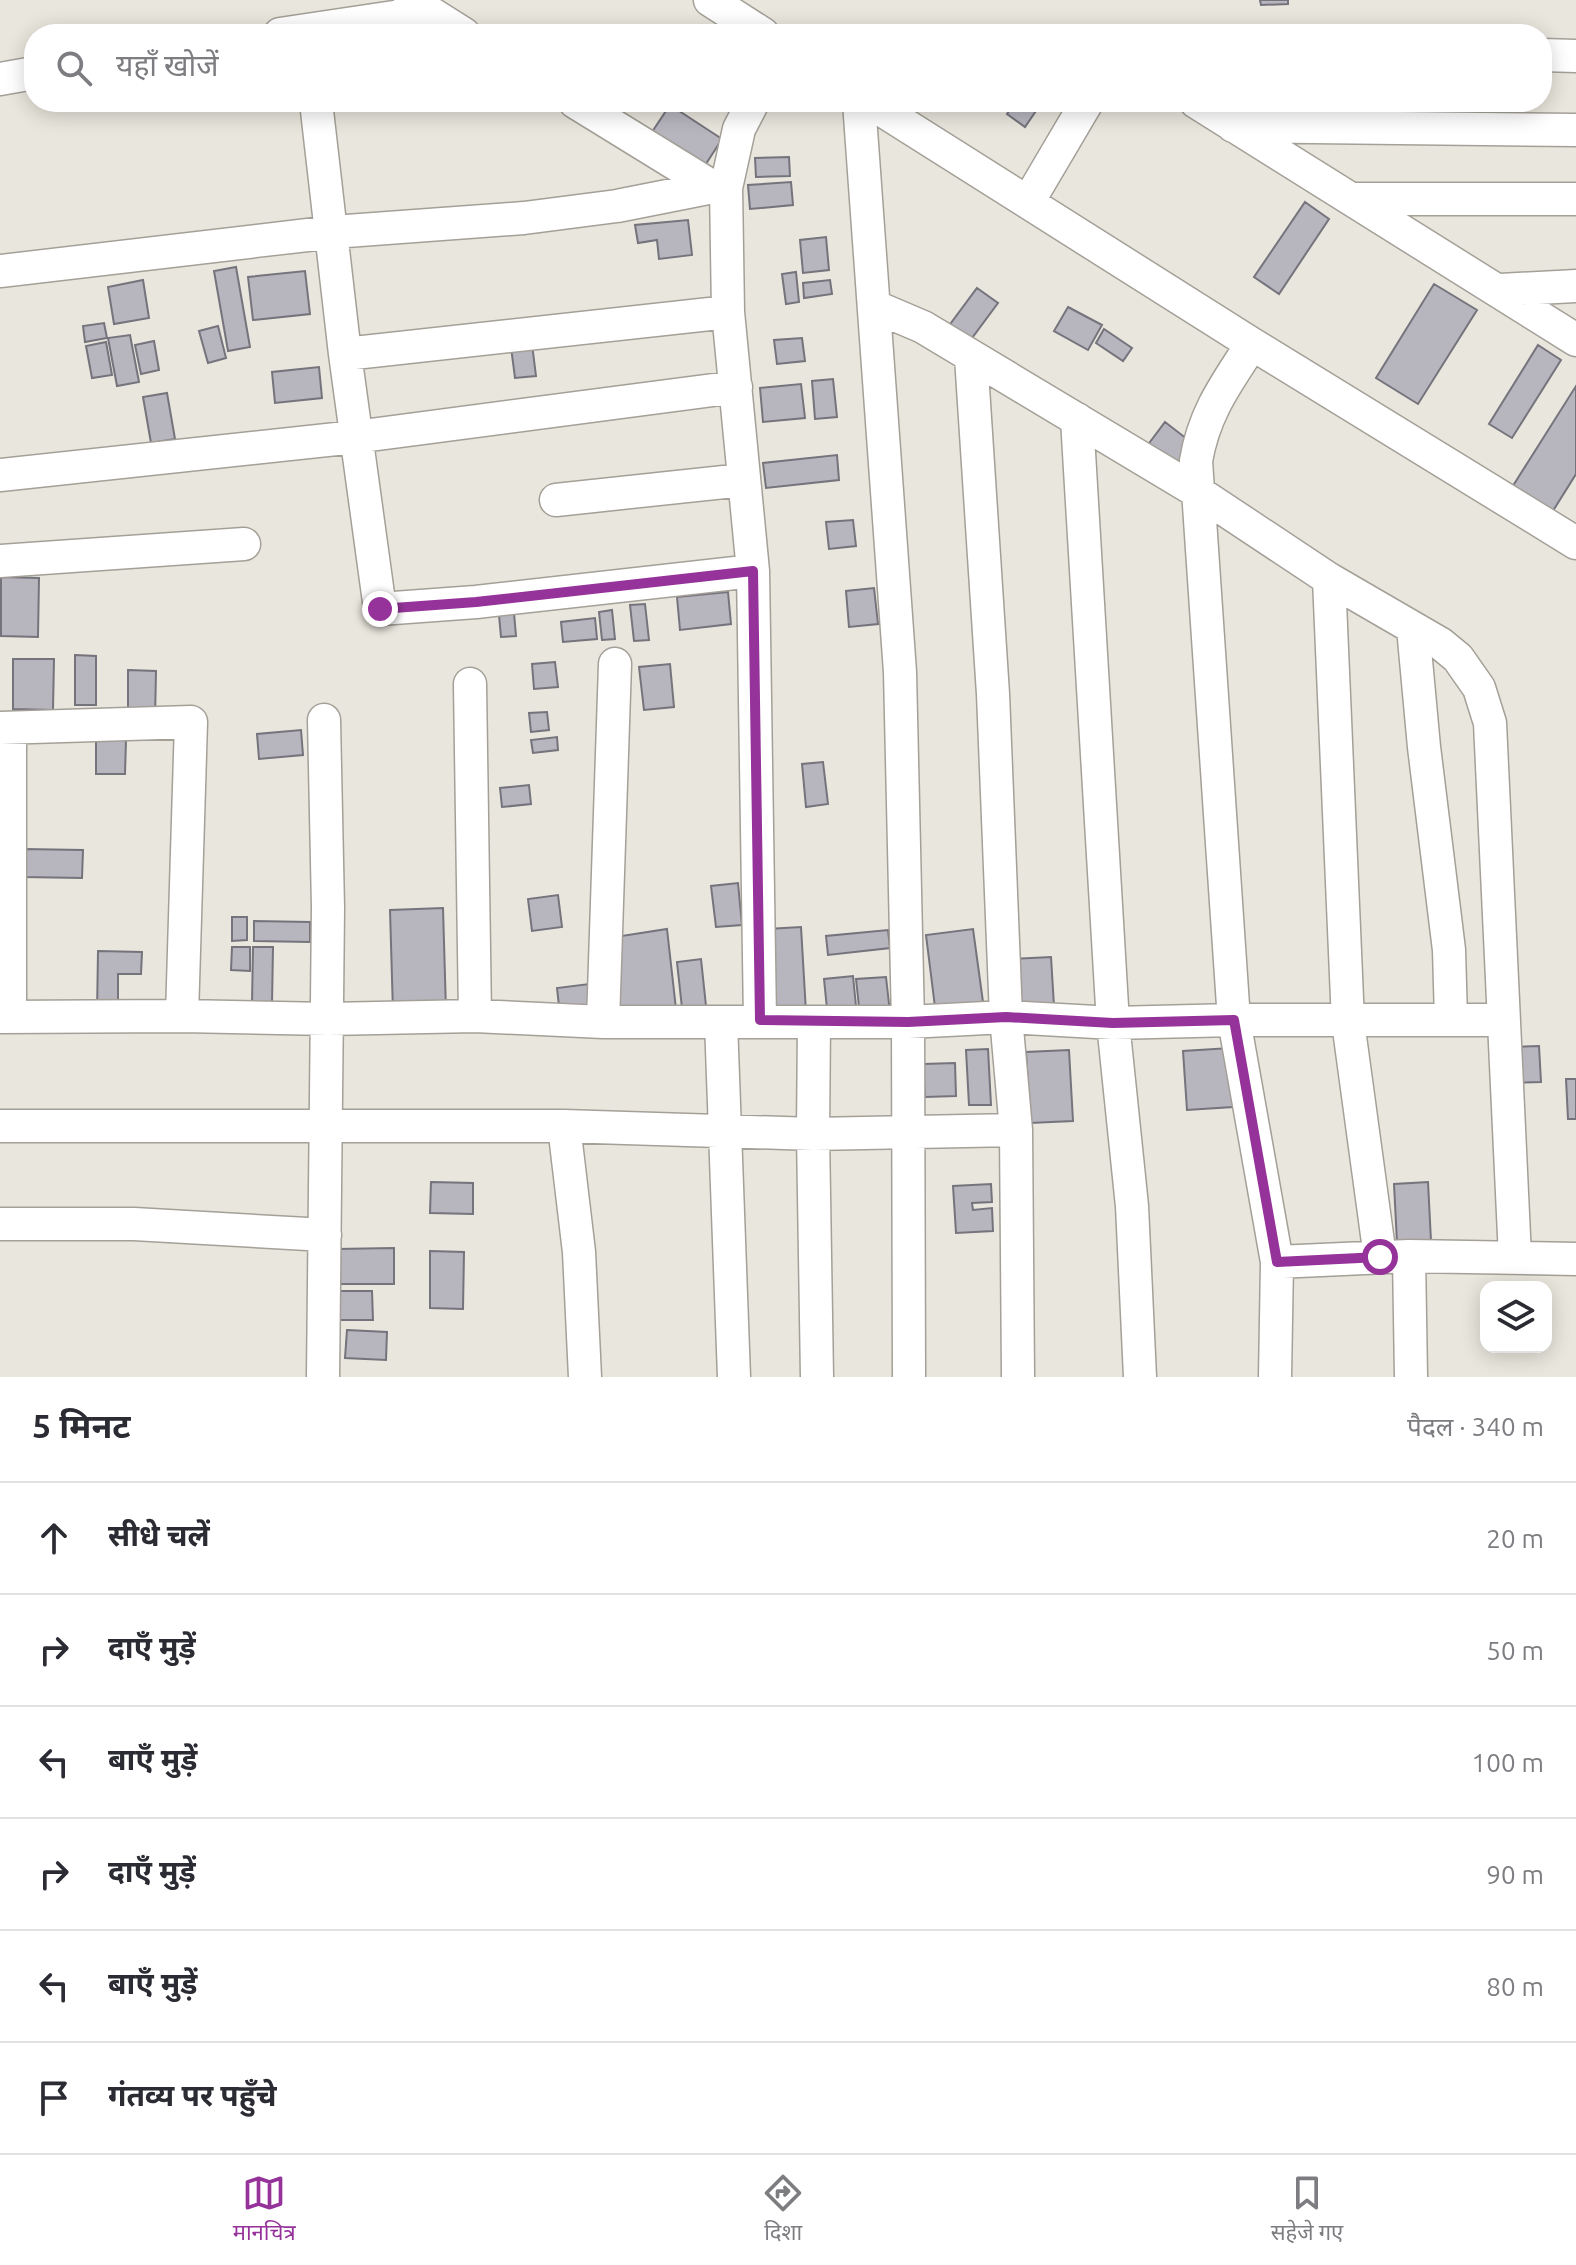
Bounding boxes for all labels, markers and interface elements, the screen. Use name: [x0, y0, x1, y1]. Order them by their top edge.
search box: [24, 24, 1552, 112]
icon: search: [52, 46, 96, 90]
text: यहाँ खोजें: [116, 48, 219, 82]
route end: [362, 591, 398, 627]
route start: [1362, 1239, 1398, 1275]
map controls: [1480, 1281, 1552, 1353]
button: layers: [1480, 1281, 1552, 1353]
text: 5 मिनट: [32, 1406, 131, 1444]
text: पैदल · 340 m: [1407, 1412, 1544, 1441]
icon: ahead: [32, 1516, 76, 1560]
text: सीधे चलें: [108, 1518, 210, 1552]
text: 20 m: [1486, 1524, 1544, 1553]
icon: right: [32, 1628, 76, 1672]
text: दाएँ मुड़ें: [108, 1630, 196, 1664]
text: 50 m: [1486, 1636, 1544, 1665]
icon: left: [32, 1740, 76, 1784]
text: बाएँ मुड़ें: [108, 1742, 197, 1776]
text: 100 m: [1472, 1748, 1544, 1777]
icon: right: [32, 1852, 76, 1896]
text: दाएँ मुड़ें: [108, 1854, 196, 1888]
text: 90 m: [1486, 1860, 1544, 1889]
icon: left: [32, 1964, 76, 2008]
text: बाएँ मुड़ें: [108, 1966, 197, 2000]
text: 80 m: [1486, 1972, 1544, 2001]
icon: arrive: [32, 2076, 76, 2120]
text: गंतव्य पर पहुँचे: [108, 2078, 276, 2112]
tab: मानचित्र: [233, 2171, 296, 2249]
tab: दिशा: [761, 2171, 805, 2249]
tab: सहेजे गए: [1271, 2171, 1343, 2249]

